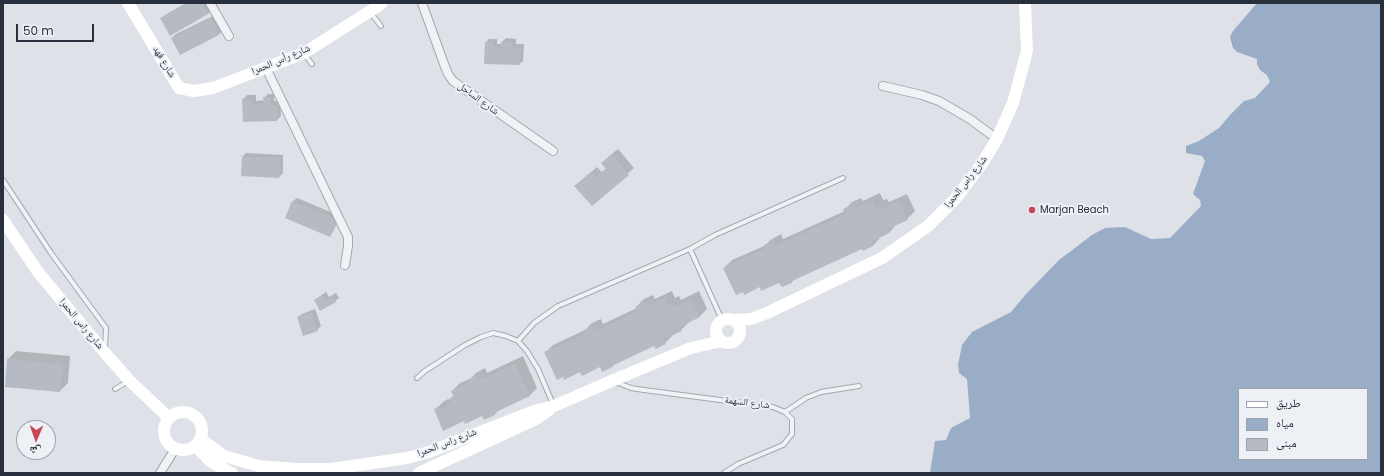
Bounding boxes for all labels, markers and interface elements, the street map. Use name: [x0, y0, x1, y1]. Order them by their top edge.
scale bar: [18, 16, 96, 42]
text: 50 m: [23, 22, 54, 39]
street label: شارع رأس الحمرا: [250, 42, 312, 78]
street label: شارع فهد: [150, 44, 178, 80]
street label: شارع الساحل: [455, 80, 501, 118]
street label: شارع راس الحمرا: [942, 154, 990, 210]
place label: Marjan Beach: [1040, 204, 1109, 216]
marker: Marjan Beach: [1027, 205, 1037, 215]
street label: شارع راس الحمرا: [56, 296, 106, 352]
legend: [1238, 388, 1368, 460]
street label: شارع السهمة: [724, 394, 770, 412]
text: طريق: [1276, 394, 1301, 411]
text: مياه: [1276, 414, 1294, 431]
north arrow: [16, 420, 56, 460]
street label: شارع راس الحمرا: [416, 426, 478, 460]
text: مبنى: [1276, 434, 1297, 451]
text: ش: [30, 443, 42, 459]

